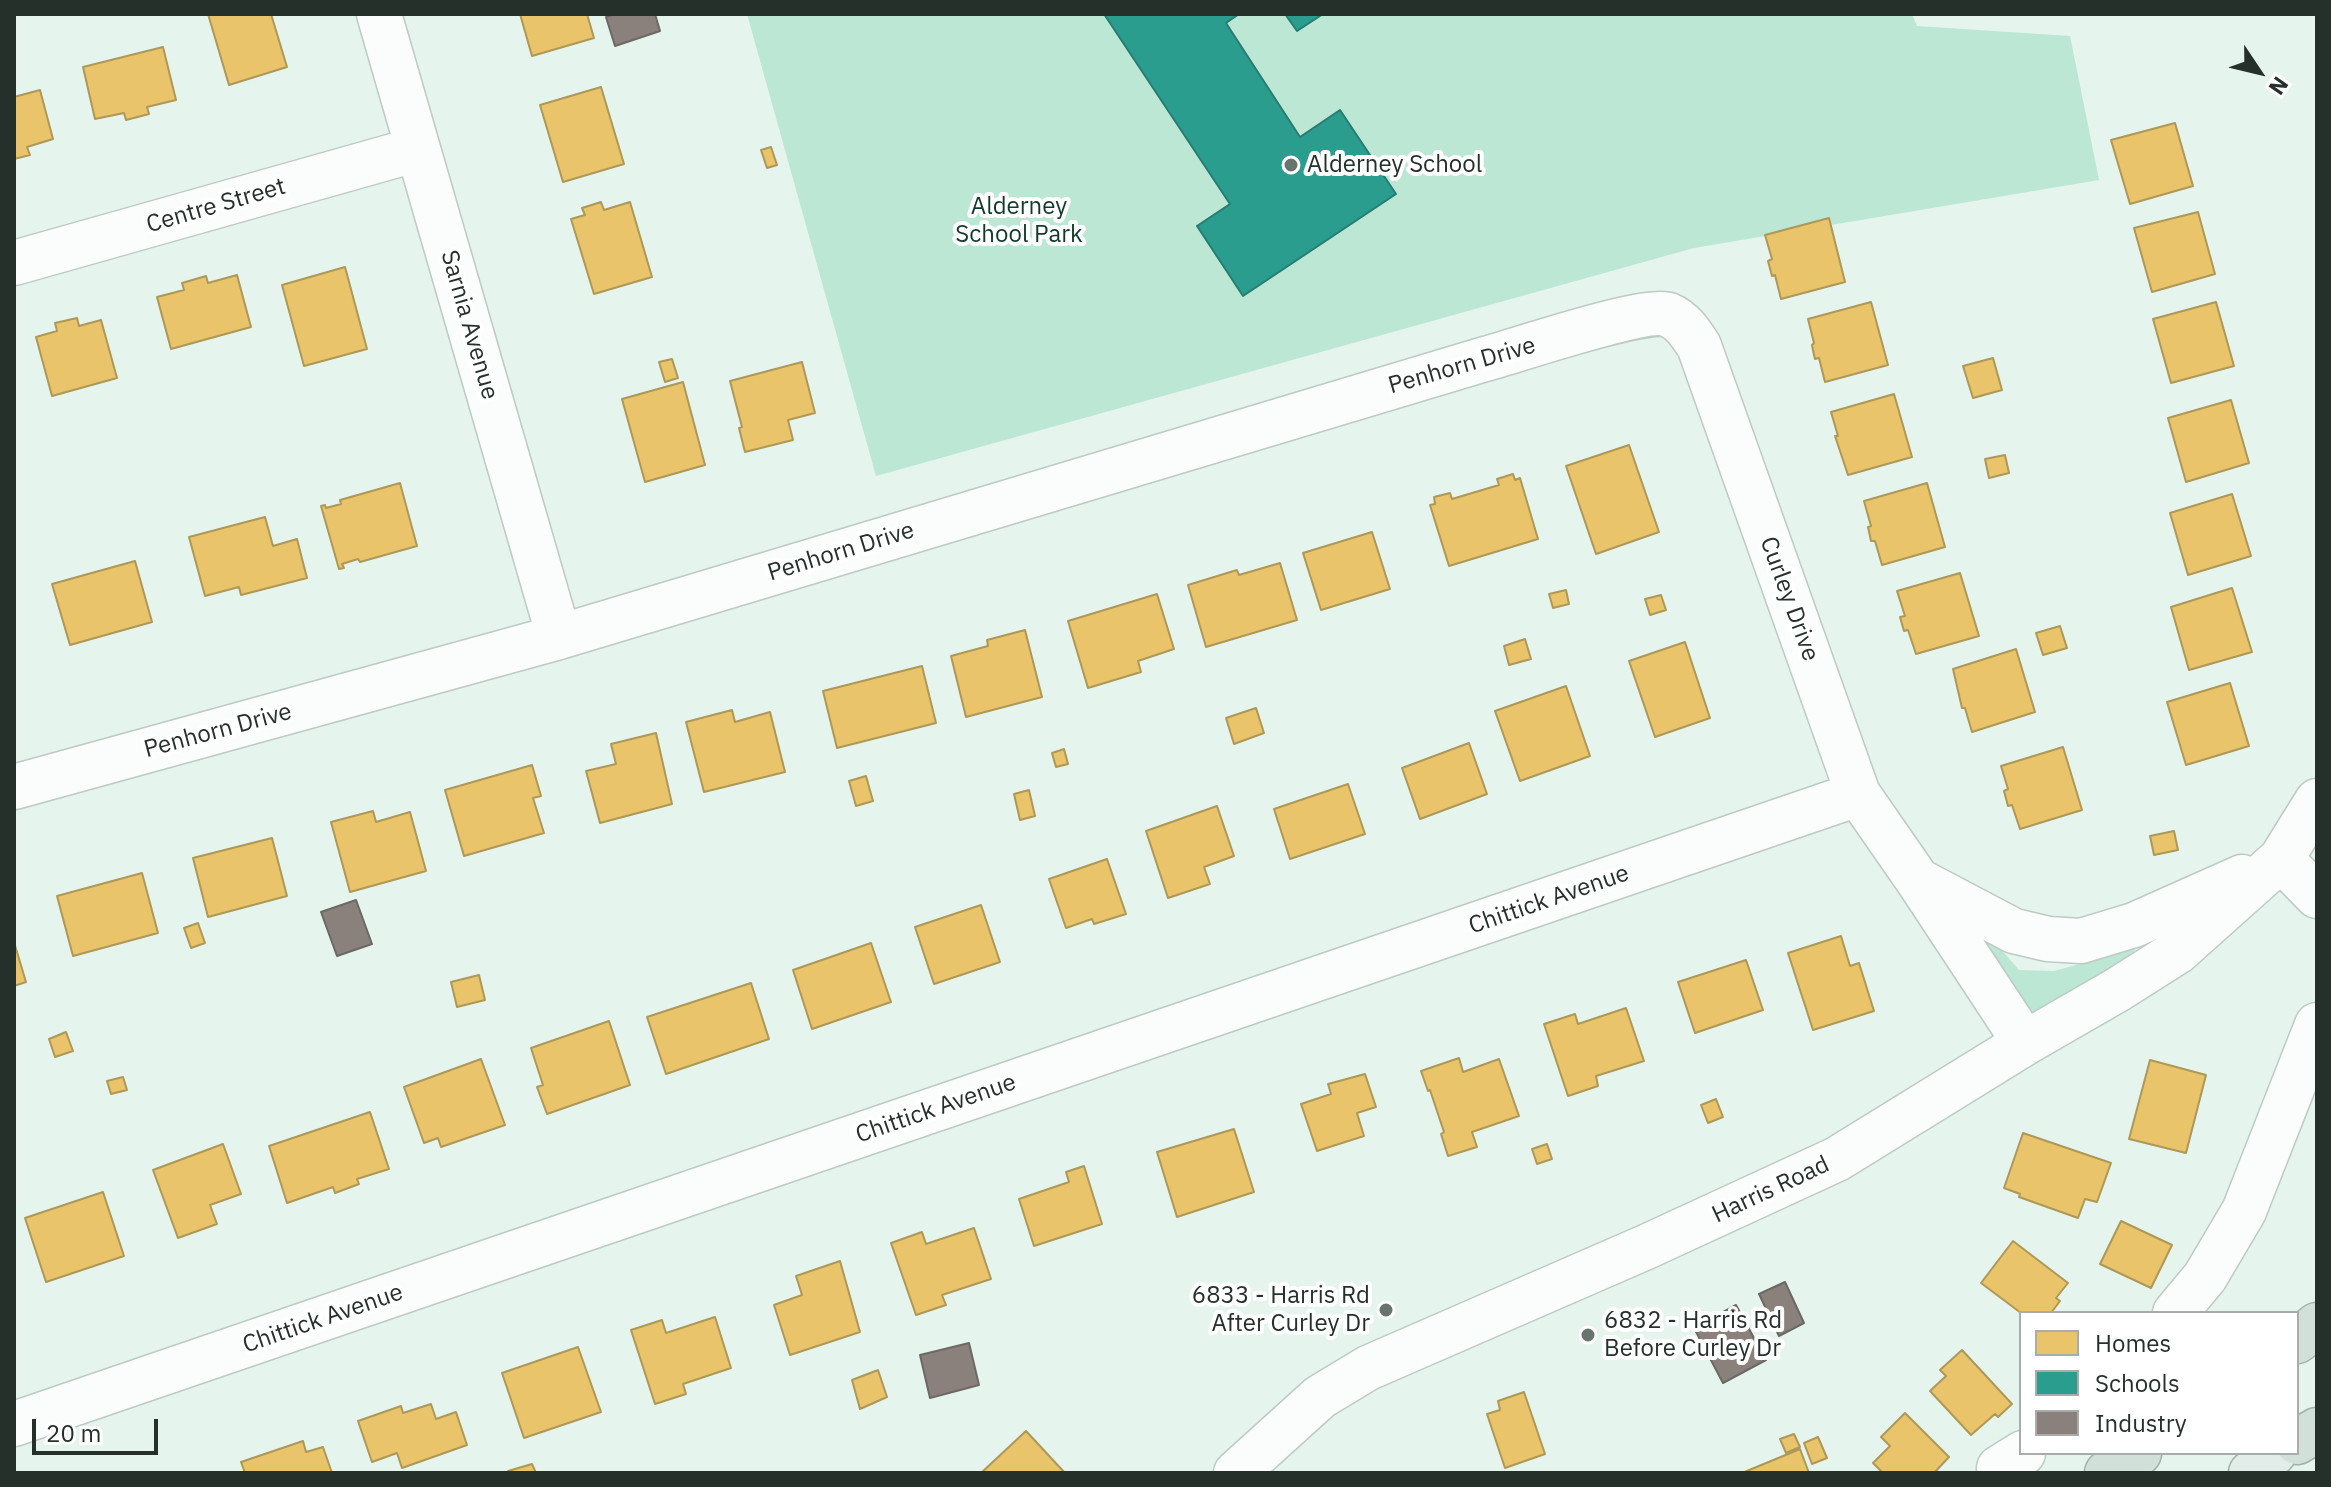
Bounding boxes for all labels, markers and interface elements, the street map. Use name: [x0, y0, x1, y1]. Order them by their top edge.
north arrow: [2219, 32, 2299, 112]
text: N: [2263, 71, 2296, 101]
place label: Alderney School: [1307, 151, 1482, 179]
marker: Alderney School: [1282, 156, 1300, 174]
street label: Centre Street: [143, 172, 289, 240]
park label: Alderney School Park: [955, 193, 1083, 249]
street label: Sarnia Avenue: [434, 247, 504, 403]
street label: Penhorn Drive: [1385, 331, 1539, 401]
street label: Penhorn Drive: [764, 516, 918, 588]
street label: Curley Drive: [1753, 533, 1825, 665]
street label: Penhorn Drive: [141, 697, 295, 765]
street label: Chittick Avenue: [1465, 859, 1633, 941]
street label: Chittick Avenue: [852, 1068, 1020, 1150]
street label: Harris Road: [1708, 1150, 1834, 1230]
street label: Chittick Avenue: [239, 1278, 407, 1360]
place label: 6833 - Harris Rd After Curley Dr: [1192, 1282, 1370, 1338]
marker: 6833 - Harris Rd After Curley Dr: [1377, 1301, 1395, 1319]
place label: 6832 - Harris Rd Before Curley Dr: [1604, 1307, 1782, 1363]
legend: [2019, 1311, 2299, 1455]
marker: 6832 - Harris Rd Before Curley Dr: [1579, 1326, 1597, 1344]
text: Homes: [2095, 1327, 2171, 1359]
text: Schools: [2095, 1367, 2180, 1399]
scale bar: [36, 1403, 162, 1453]
text: Industry: [2095, 1407, 2187, 1439]
text: 20 m: [46, 1417, 101, 1449]

